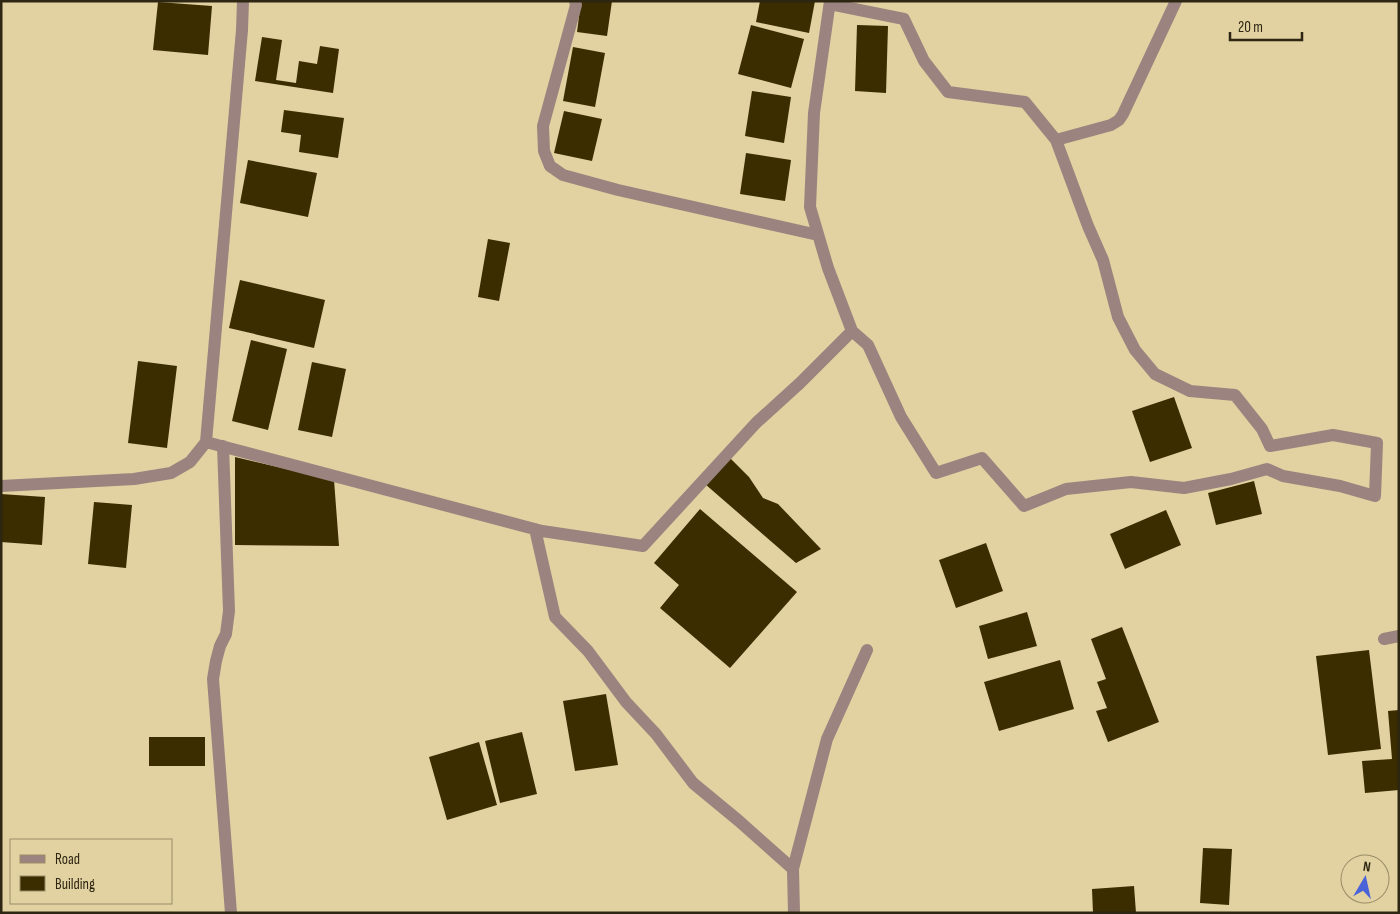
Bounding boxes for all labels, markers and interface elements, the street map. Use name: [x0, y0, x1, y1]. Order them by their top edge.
scale bar: [1230, 10, 1302, 42]
text: 20 m: [1238, 18, 1263, 37]
legend: [10, 839, 172, 904]
text: Road: [55, 850, 80, 869]
north arrow: [1340, 854, 1390, 904]
text: N: [1362, 858, 1372, 876]
text: Building: [55, 875, 95, 894]

